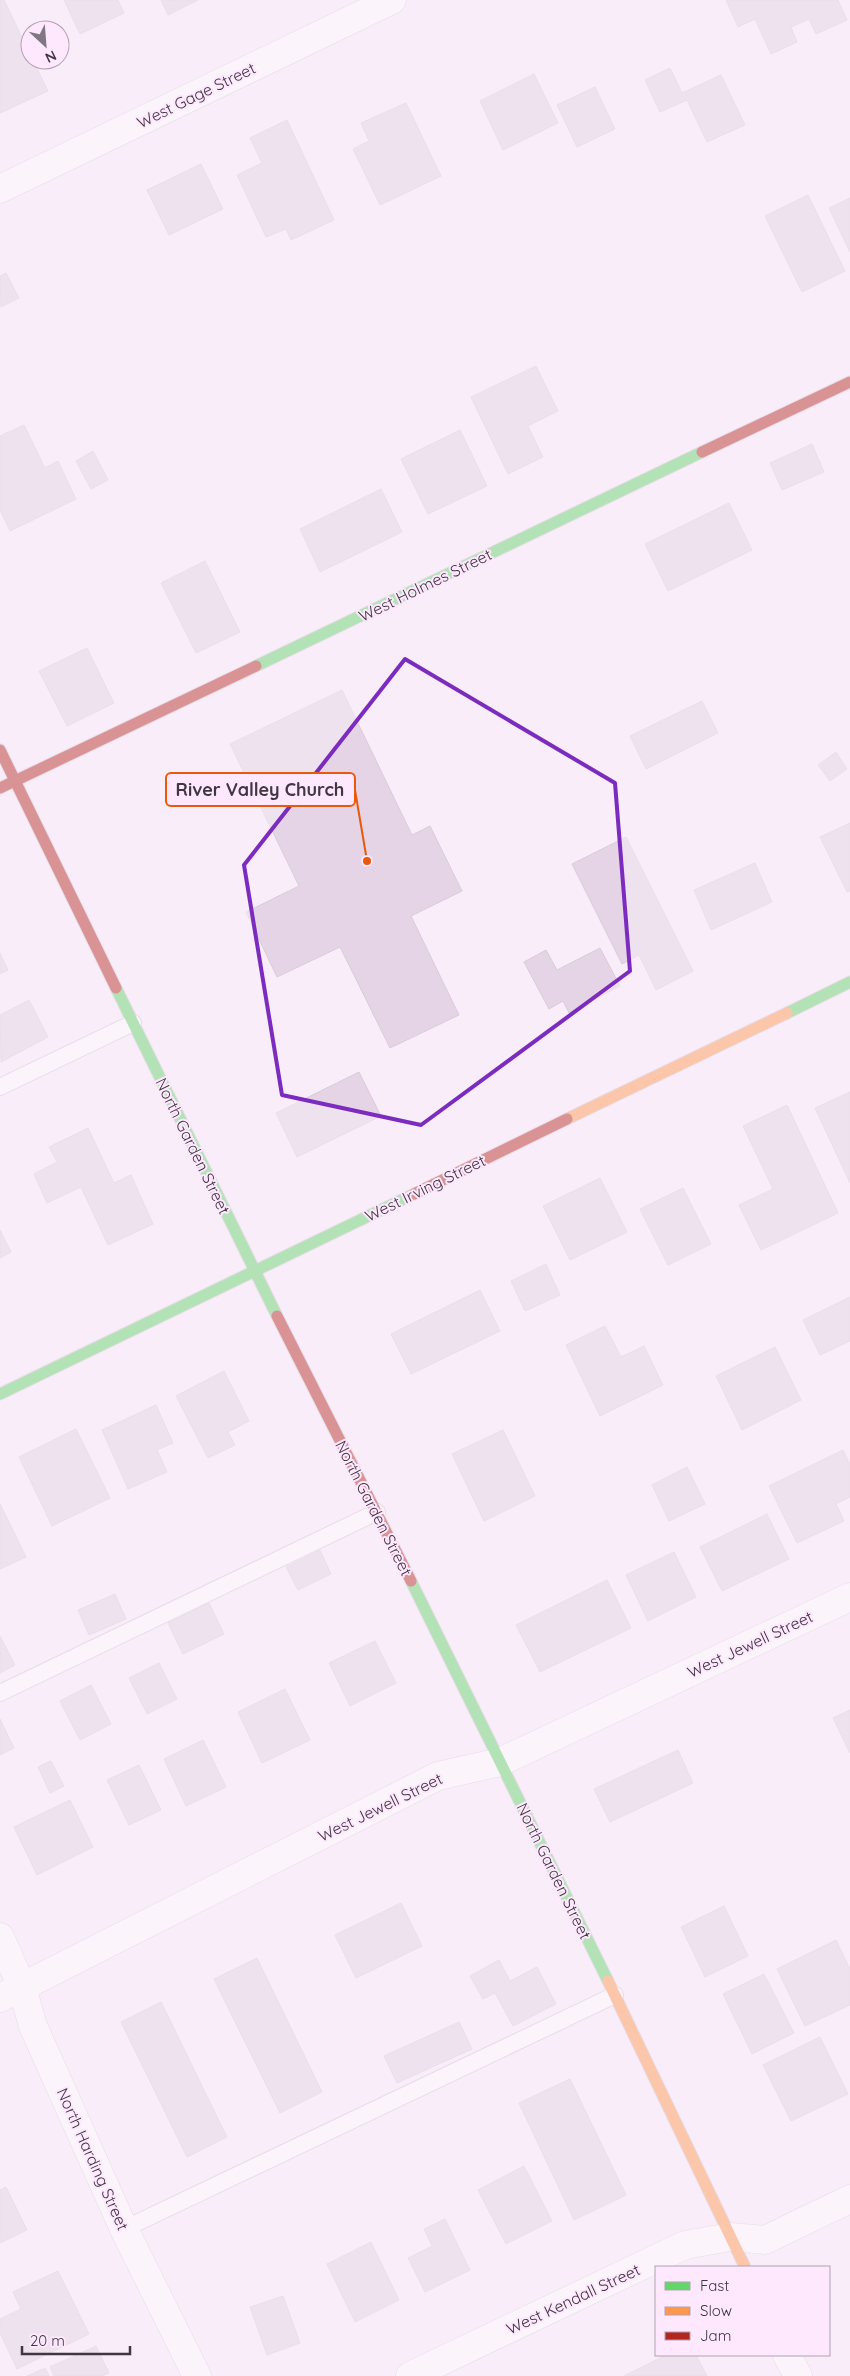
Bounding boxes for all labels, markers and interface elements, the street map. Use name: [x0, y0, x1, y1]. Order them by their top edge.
north arrow: [20, 20, 70, 70]
text: N: [42, 46, 59, 67]
street label: West Gage Street: [133, 58, 259, 132]
street label: West Holmes Street: [355, 544, 495, 626]
callout: River Valley Church: [166, 773, 355, 806]
text: River Valley Church: [176, 778, 344, 801]
street label: North Garden Street: [151, 1075, 235, 1217]
street label: West Irving Street: [361, 1150, 489, 1226]
street label: North Garden Street: [331, 1437, 417, 1579]
street label: West Jewell Street: [684, 1606, 816, 1682]
street label: West Jewell Street: [314, 1768, 446, 1846]
street label: North Garden Street: [512, 1800, 596, 1942]
street label: North Harding Street: [53, 2085, 133, 2233]
street label: West Kendall Street: [503, 2259, 643, 2339]
legend: [655, 2266, 830, 2356]
text: Fast: [700, 2276, 729, 2295]
text: Slow: [700, 2301, 732, 2320]
scale bar: [22, 2324, 130, 2356]
text: Jam: [700, 2326, 731, 2345]
text: 20 m: [30, 2331, 65, 2350]

